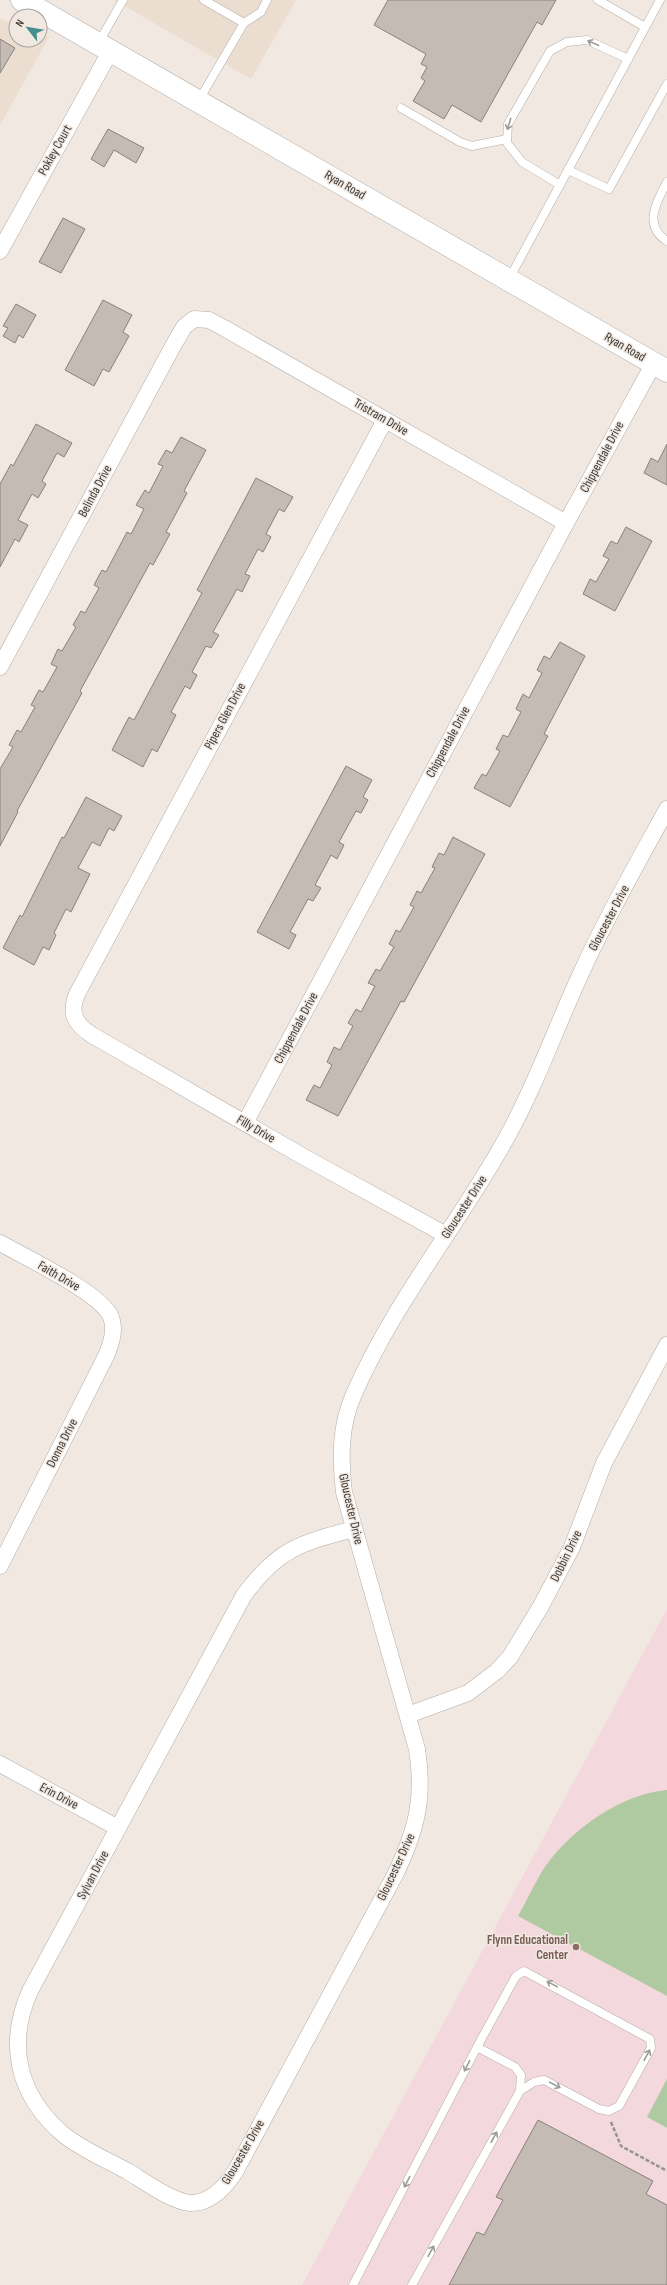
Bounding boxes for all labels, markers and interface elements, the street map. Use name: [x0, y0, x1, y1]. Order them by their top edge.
north arrow: [8, 8, 48, 48]
text: N: [13, 17, 27, 29]
one-way arrow: [587, 39, 599, 46]
one-way arrow: [505, 118, 513, 131]
street label: Pokley Court: [35, 122, 75, 178]
street label: Ryan Road: [322, 167, 368, 203]
street label: Ryan Road: [602, 329, 648, 365]
street label: Tristram Drive: [351, 395, 411, 439]
street label: Chippendale Drive: [576, 419, 628, 495]
street label: Belinda Drive: [75, 462, 115, 520]
street label: Pipers Glen Drive: [201, 680, 249, 752]
street label: Chippendale Drive: [422, 704, 474, 780]
street label: Gloucester Drive: [585, 882, 633, 954]
street label: Chippendale Drive: [270, 990, 322, 1066]
street label: Filly Drive: [234, 1112, 278, 1146]
street label: Gloucester Drive: [438, 1172, 490, 1242]
street label: Faith Drive: [35, 1257, 83, 1295]
street label: Donna Drive: [43, 1416, 81, 1470]
street label: Gloucester Drive: [335, 1472, 367, 1546]
street label: Dobbin Drive: [547, 1528, 585, 1584]
street label: Erin Drive: [37, 1779, 81, 1813]
street label: Gloucester Drive: [373, 1831, 419, 1903]
street label: Sylvan Drive: [73, 1848, 113, 1902]
place label: Flynn Educational Center: [487, 1932, 568, 1963]
marker: Flynn Educational Center: [571, 1942, 581, 1952]
one-way arrow: [546, 1980, 558, 1988]
one-way arrow: [644, 2049, 652, 2061]
one-way arrow: [463, 2060, 470, 2072]
one-way arrow: [549, 2082, 561, 2090]
street label: Gloucester Drive: [218, 2117, 268, 2187]
one-way arrow: [491, 2131, 499, 2143]
one-way arrow: [403, 2175, 410, 2187]
one-way arrow: [428, 2245, 436, 2257]

